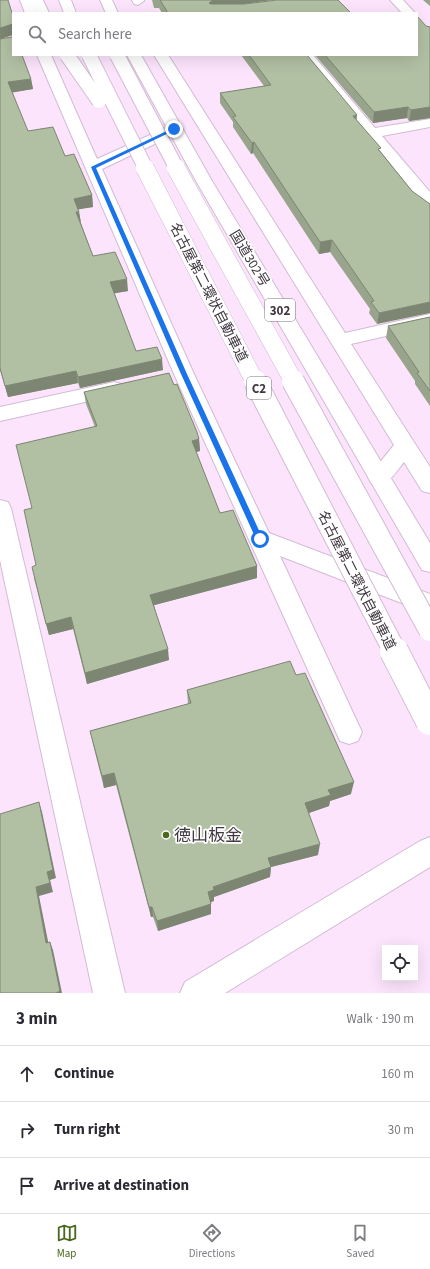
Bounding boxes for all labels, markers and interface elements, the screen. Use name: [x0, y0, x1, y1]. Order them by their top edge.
search box: [12, 12, 418, 56]
icon: search: [26, 23, 48, 45]
text: Search here: [58, 24, 132, 45]
route end: [165, 120, 183, 138]
street label: 名古屋第二環状自動車道: [164, 219, 252, 366]
street label: 国道302号: [224, 226, 274, 291]
road number: 302: [265, 299, 295, 321]
road number: C2: [247, 377, 271, 399]
street label: 名古屋第二環状自動車道: [312, 507, 400, 654]
route start: [251, 530, 269, 548]
place label: 徳山板金: [174, 824, 242, 848]
marker: 徳山板金: [161, 830, 171, 840]
map controls: [382, 945, 418, 981]
button: locate: [382, 945, 418, 981]
text: 3 min: [16, 1007, 57, 1031]
text: Walk · 190 m: [346, 1010, 414, 1028]
icon: ahead: [16, 1063, 38, 1085]
text: Continue: [54, 1063, 114, 1084]
text: 160 m: [381, 1065, 414, 1083]
icon: right: [16, 1119, 38, 1141]
text: Turn right: [54, 1119, 120, 1140]
text: 30 m: [388, 1121, 414, 1139]
icon: arrive: [16, 1175, 38, 1197]
text: Arrive at destination: [54, 1175, 189, 1196]
tab: Map: [56, 1222, 78, 1261]
tab: Directions: [189, 1222, 235, 1261]
tab: Saved: [346, 1222, 374, 1261]

